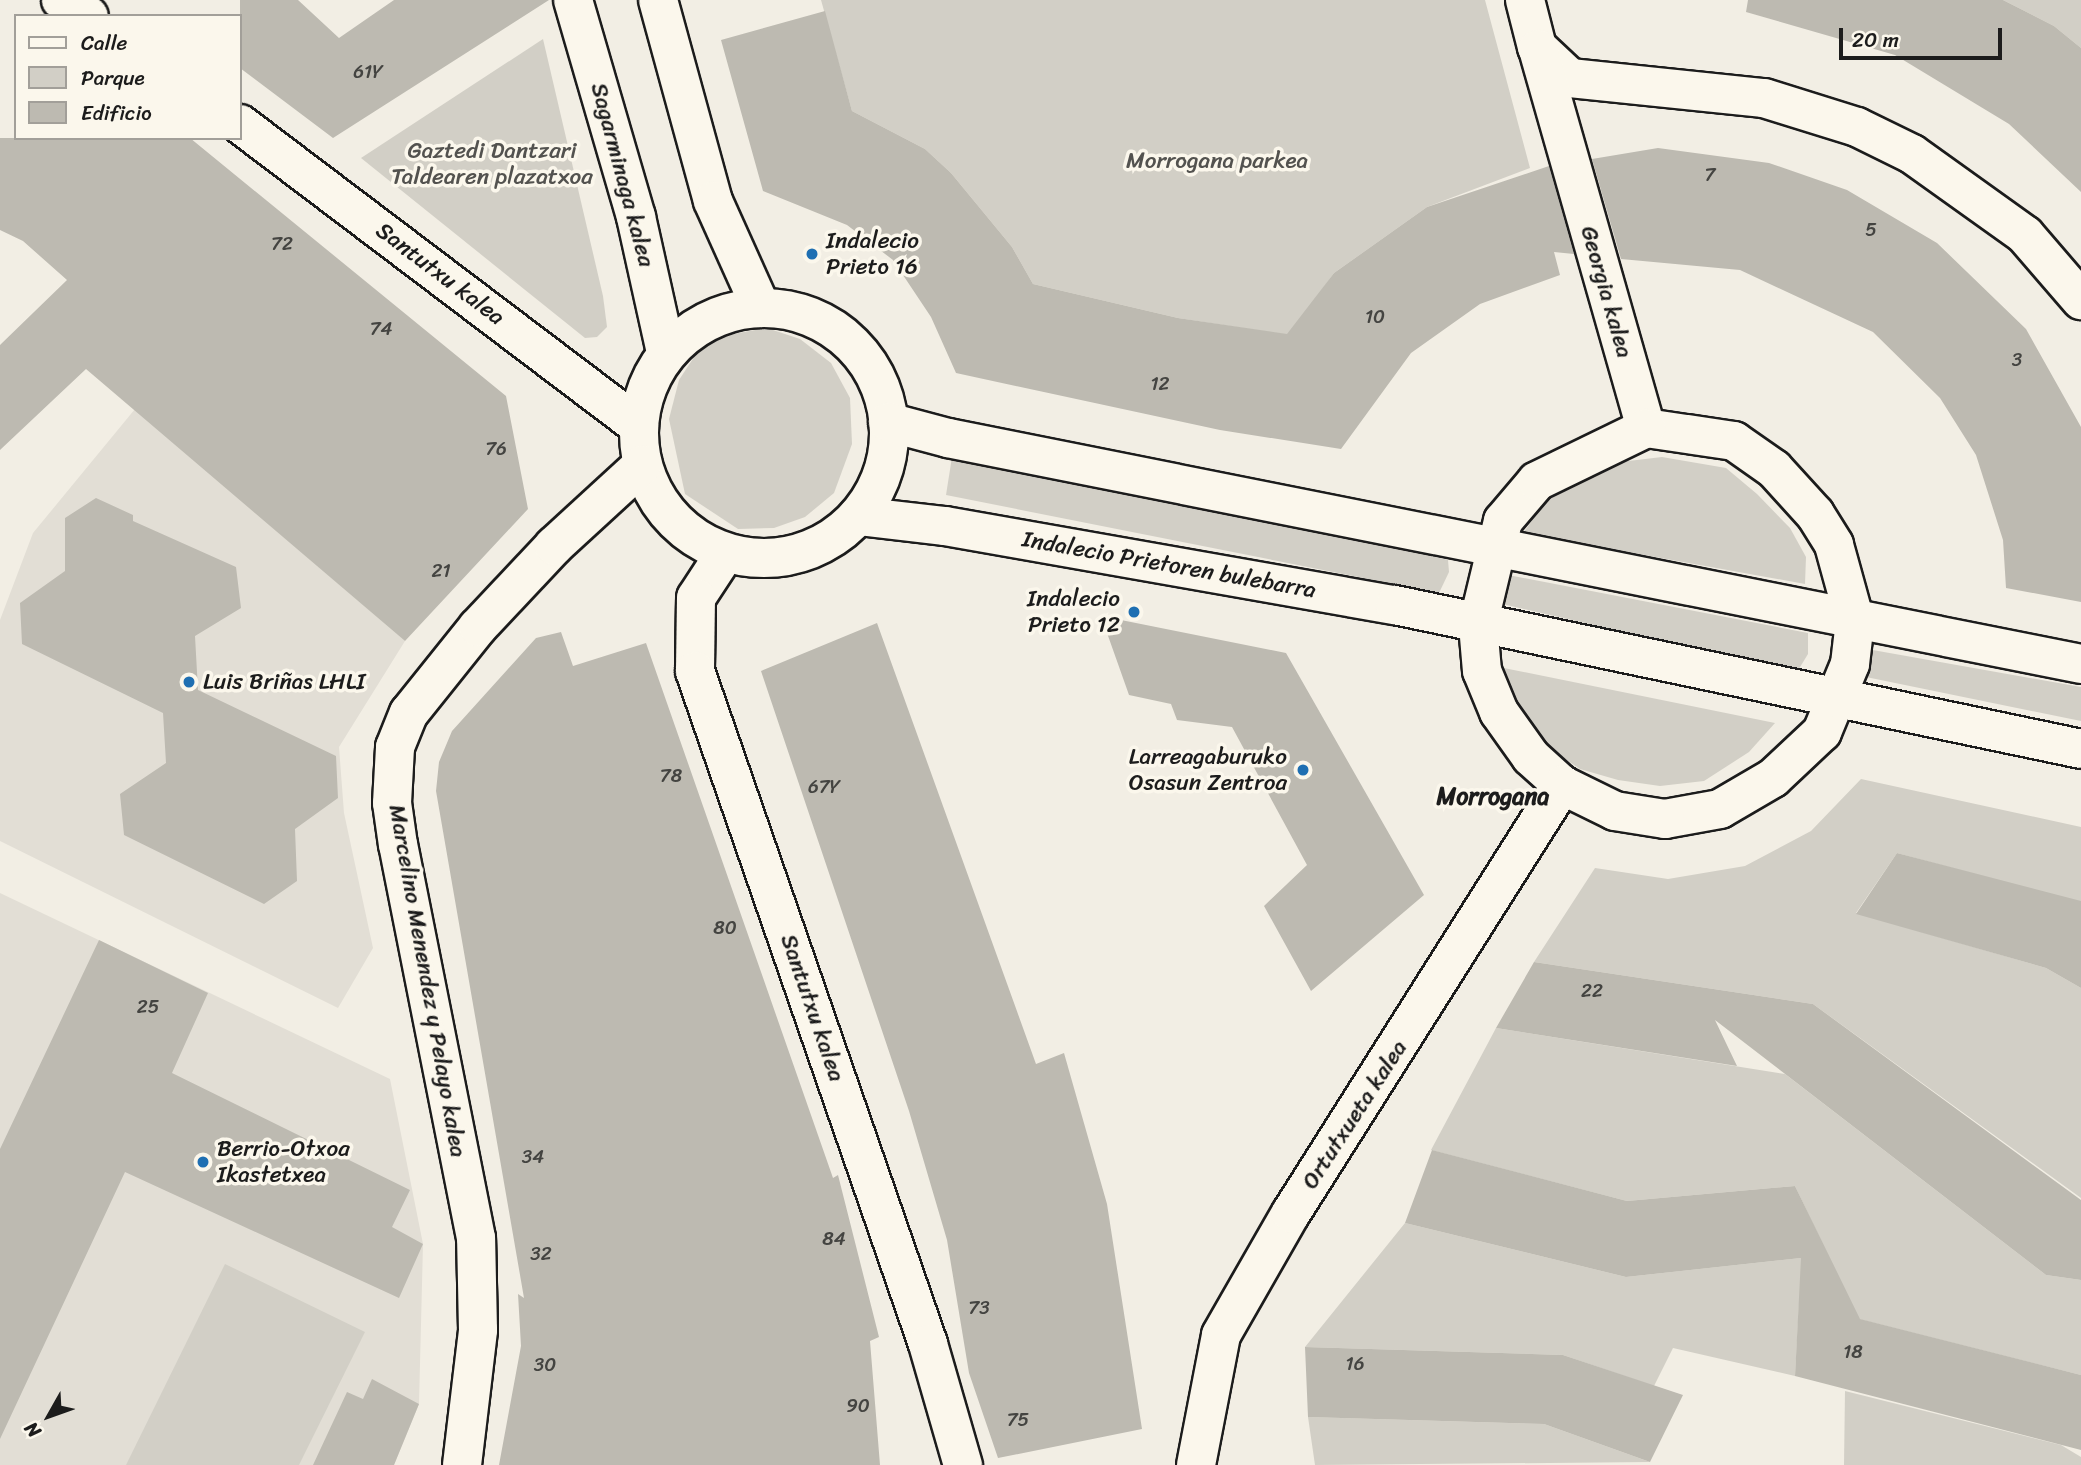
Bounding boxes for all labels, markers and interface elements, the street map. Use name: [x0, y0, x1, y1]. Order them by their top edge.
legend: [14, 14, 242, 140]
scale bar: [1843, 14, 2006, 58]
text: 20 m: [1852, 21, 1899, 59]
text: Calle: [81, 24, 127, 62]
text: Parque: [81, 59, 145, 97]
house number: 61Y: [353, 61, 383, 83]
street label: Sagarminaga kalea: [584, 80, 660, 270]
text: Edificio: [81, 94, 152, 132]
park label: Gaztedi Dantzari Taldearen plazatxoa: [391, 137, 593, 191]
park label: Morrogana parkea: [1126, 147, 1308, 175]
house number: 7: [1705, 164, 1715, 186]
street label: Santutxu kalea: [370, 217, 510, 331]
house number: 5: [1865, 219, 1877, 241]
street label: Georgia kalea: [1574, 223, 1638, 361]
place label: Indalecio Prieto 16: [826, 227, 919, 281]
house number: 72: [271, 233, 293, 255]
marker: Indalecio Prieto 16: [804, 246, 820, 262]
house number: 10: [1365, 306, 1385, 328]
house number: 74: [370, 318, 392, 340]
house number: 3: [2012, 349, 2022, 371]
house number: 12: [1150, 373, 1170, 395]
house number: 76: [485, 438, 507, 460]
street label: Indalecio Prietoren bulebarra: [1019, 525, 1319, 605]
house number: 21: [431, 560, 451, 582]
place label: Indalecio Prieto 12: [1027, 585, 1120, 639]
marker: Indalecio Prieto 12: [1126, 604, 1142, 620]
place label: Luis Briñas LHLI: [203, 668, 366, 696]
marker: Luis Briñas LHLI: [181, 674, 197, 690]
place label: Larreagaburuko Osasun Zentroa: [1129, 743, 1287, 797]
marker: Larreagaburuko Osasun Zentroa: [1293, 760, 1313, 780]
house number: 78: [660, 765, 682, 787]
house number: 67Y: [808, 776, 840, 798]
district label: Morrogana: [1437, 783, 1549, 811]
street label: Marcelino Menendez y Pelayo kalea: [382, 802, 472, 1160]
house number: 80: [713, 917, 737, 939]
street label: Santutxu kalea: [774, 931, 850, 1085]
house number: 22: [1581, 980, 1603, 1002]
house number: 25: [137, 996, 159, 1018]
street label: Ortutxueta kalea: [1296, 1035, 1414, 1195]
place label: Berrio-Otxoa Ikastetxea: [217, 1135, 350, 1189]
house number: 34: [522, 1146, 544, 1168]
marker: Berrio-Otxoa Ikastetxea: [195, 1154, 211, 1170]
house number: 84: [822, 1228, 846, 1250]
house number: 32: [530, 1243, 552, 1265]
house number: 73: [968, 1297, 990, 1319]
house number: 18: [1843, 1341, 1863, 1363]
house number: 16: [1346, 1353, 1364, 1375]
house number: 30: [534, 1354, 556, 1376]
north arrow: [14, 1381, 84, 1451]
house number: 90: [846, 1395, 870, 1417]
house number: 75: [1007, 1409, 1029, 1431]
text: N: [16, 1414, 49, 1445]

